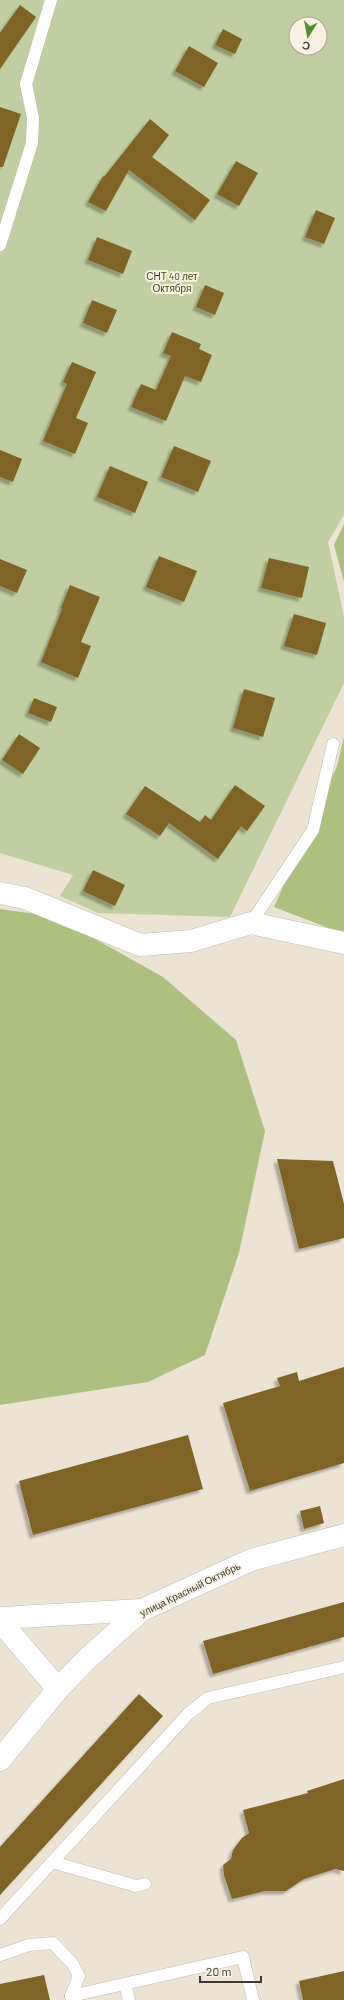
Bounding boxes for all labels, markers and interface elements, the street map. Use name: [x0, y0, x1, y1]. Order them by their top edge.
north arrow: [288, 16, 328, 56]
text: С: [301, 39, 311, 53]
park label: СНТ 40 лет Октября: [146, 270, 198, 294]
street label: улица Красный Октябрь: [138, 1559, 242, 1619]
scale bar: [200, 1958, 261, 1984]
text: 20 m: [206, 1964, 232, 1978]

